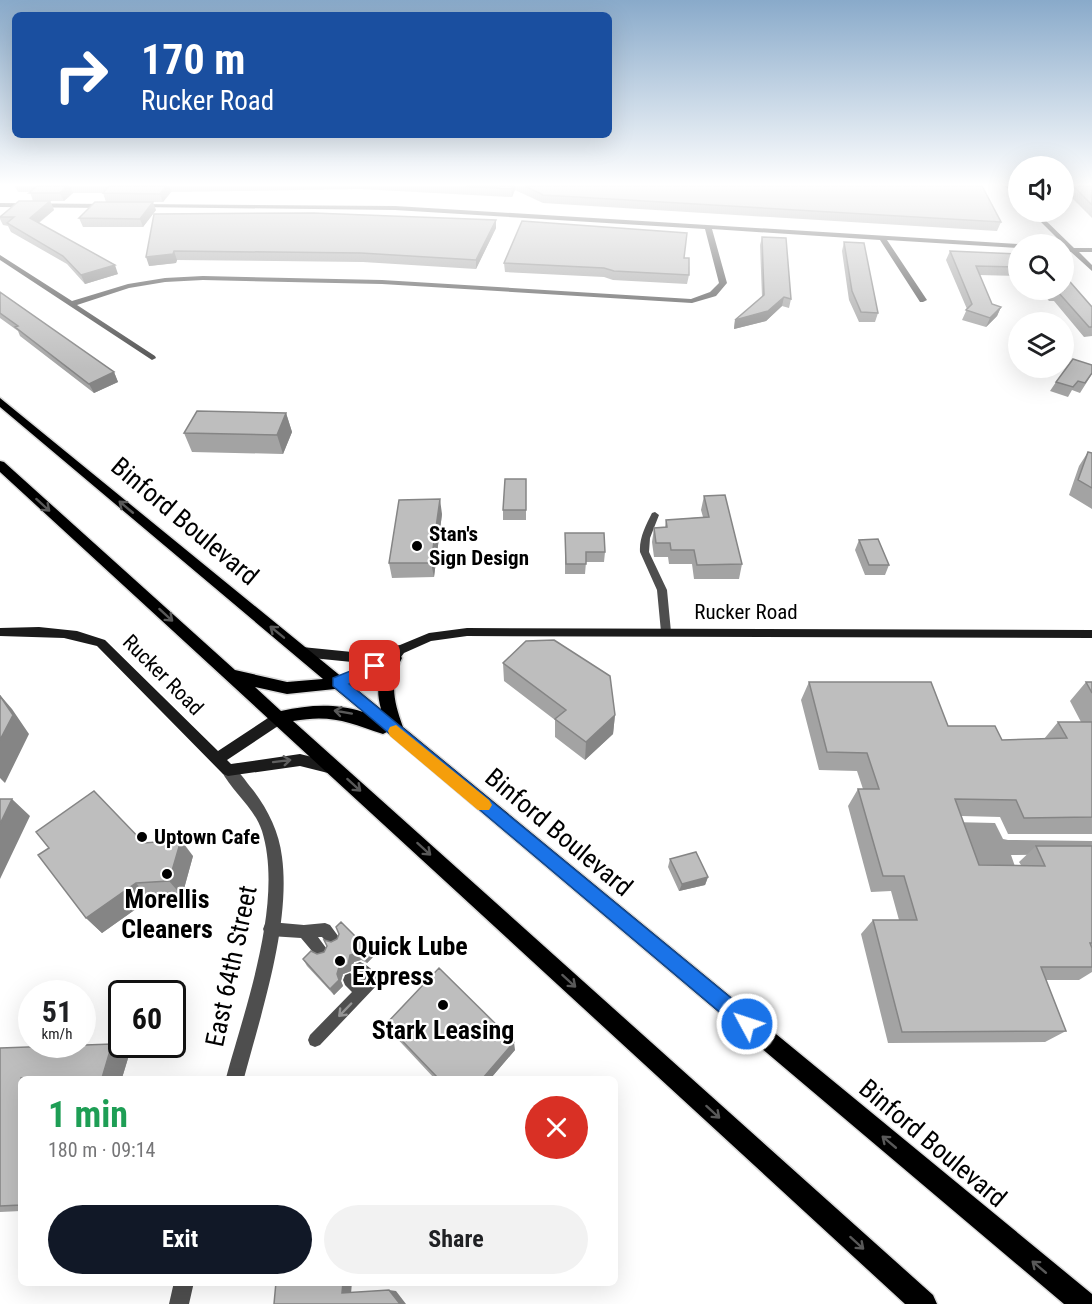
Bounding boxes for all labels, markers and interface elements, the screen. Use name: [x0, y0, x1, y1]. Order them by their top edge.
text: 170 m: [141, 35, 246, 84]
icon: right: [42, 36, 120, 114]
text: Rucker Road: [141, 85, 274, 117]
map controls: [1008, 156, 1074, 378]
button: sound: [1008, 156, 1074, 222]
button: search: [1008, 234, 1074, 300]
button: layers: [1008, 312, 1074, 378]
street label: Binford Boulevard: [106, 451, 264, 591]
one-way arrow: [36, 498, 51, 512]
one-way arrow: [118, 501, 134, 514]
place label: Stan's Sign Design: [429, 522, 529, 570]
marker: Stan's Sign Design: [410, 539, 424, 553]
street label: Rucker Road: [694, 600, 798, 624]
one-way arrow: [158, 608, 173, 622]
one-way arrow: [269, 625, 285, 638]
street label: Rucker Road: [118, 630, 208, 720]
pin: [349, 640, 400, 691]
icon: arrive: [358, 649, 391, 682]
one-way arrow: [334, 707, 353, 718]
one-way arrow: [272, 756, 292, 767]
street label: Binford Boulevard: [480, 762, 638, 902]
one-way arrow: [346, 778, 361, 792]
place label: Uptown Cafe: [154, 825, 260, 849]
marker: Uptown Cafe: [135, 830, 149, 844]
one-way arrow: [416, 842, 431, 856]
marker: Morellis Cleaners: [160, 867, 174, 881]
street label: East 64th Street: [199, 883, 263, 1049]
place label: Morellis Cleaners: [121, 884, 213, 944]
place label: Quick Lube Express: [352, 931, 468, 991]
marker: Quick Lube Express: [333, 954, 347, 968]
one-way arrow: [561, 974, 576, 988]
speed limit sign: 60: [108, 980, 186, 1058]
position arrow: [715, 992, 779, 1056]
text: 51: [42, 994, 72, 1029]
marker: Stark Leasing: [436, 998, 450, 1012]
one-way arrow: [337, 1002, 352, 1017]
place label: Stark Leasing: [372, 1015, 514, 1045]
text: km/h: [42, 1025, 72, 1043]
street label: Binford Boulevard: [854, 1073, 1012, 1213]
text: 1 min: [48, 1094, 128, 1136]
button: close: [525, 1096, 588, 1159]
one-way arrow: [705, 1105, 720, 1119]
one-way arrow: [881, 1135, 897, 1148]
text: 180 m · 09:14: [48, 1138, 155, 1162]
button: Exit: [48, 1205, 312, 1274]
button: Share: [324, 1205, 588, 1274]
one-way arrow: [849, 1236, 864, 1250]
one-way arrow: [1031, 1260, 1047, 1273]

